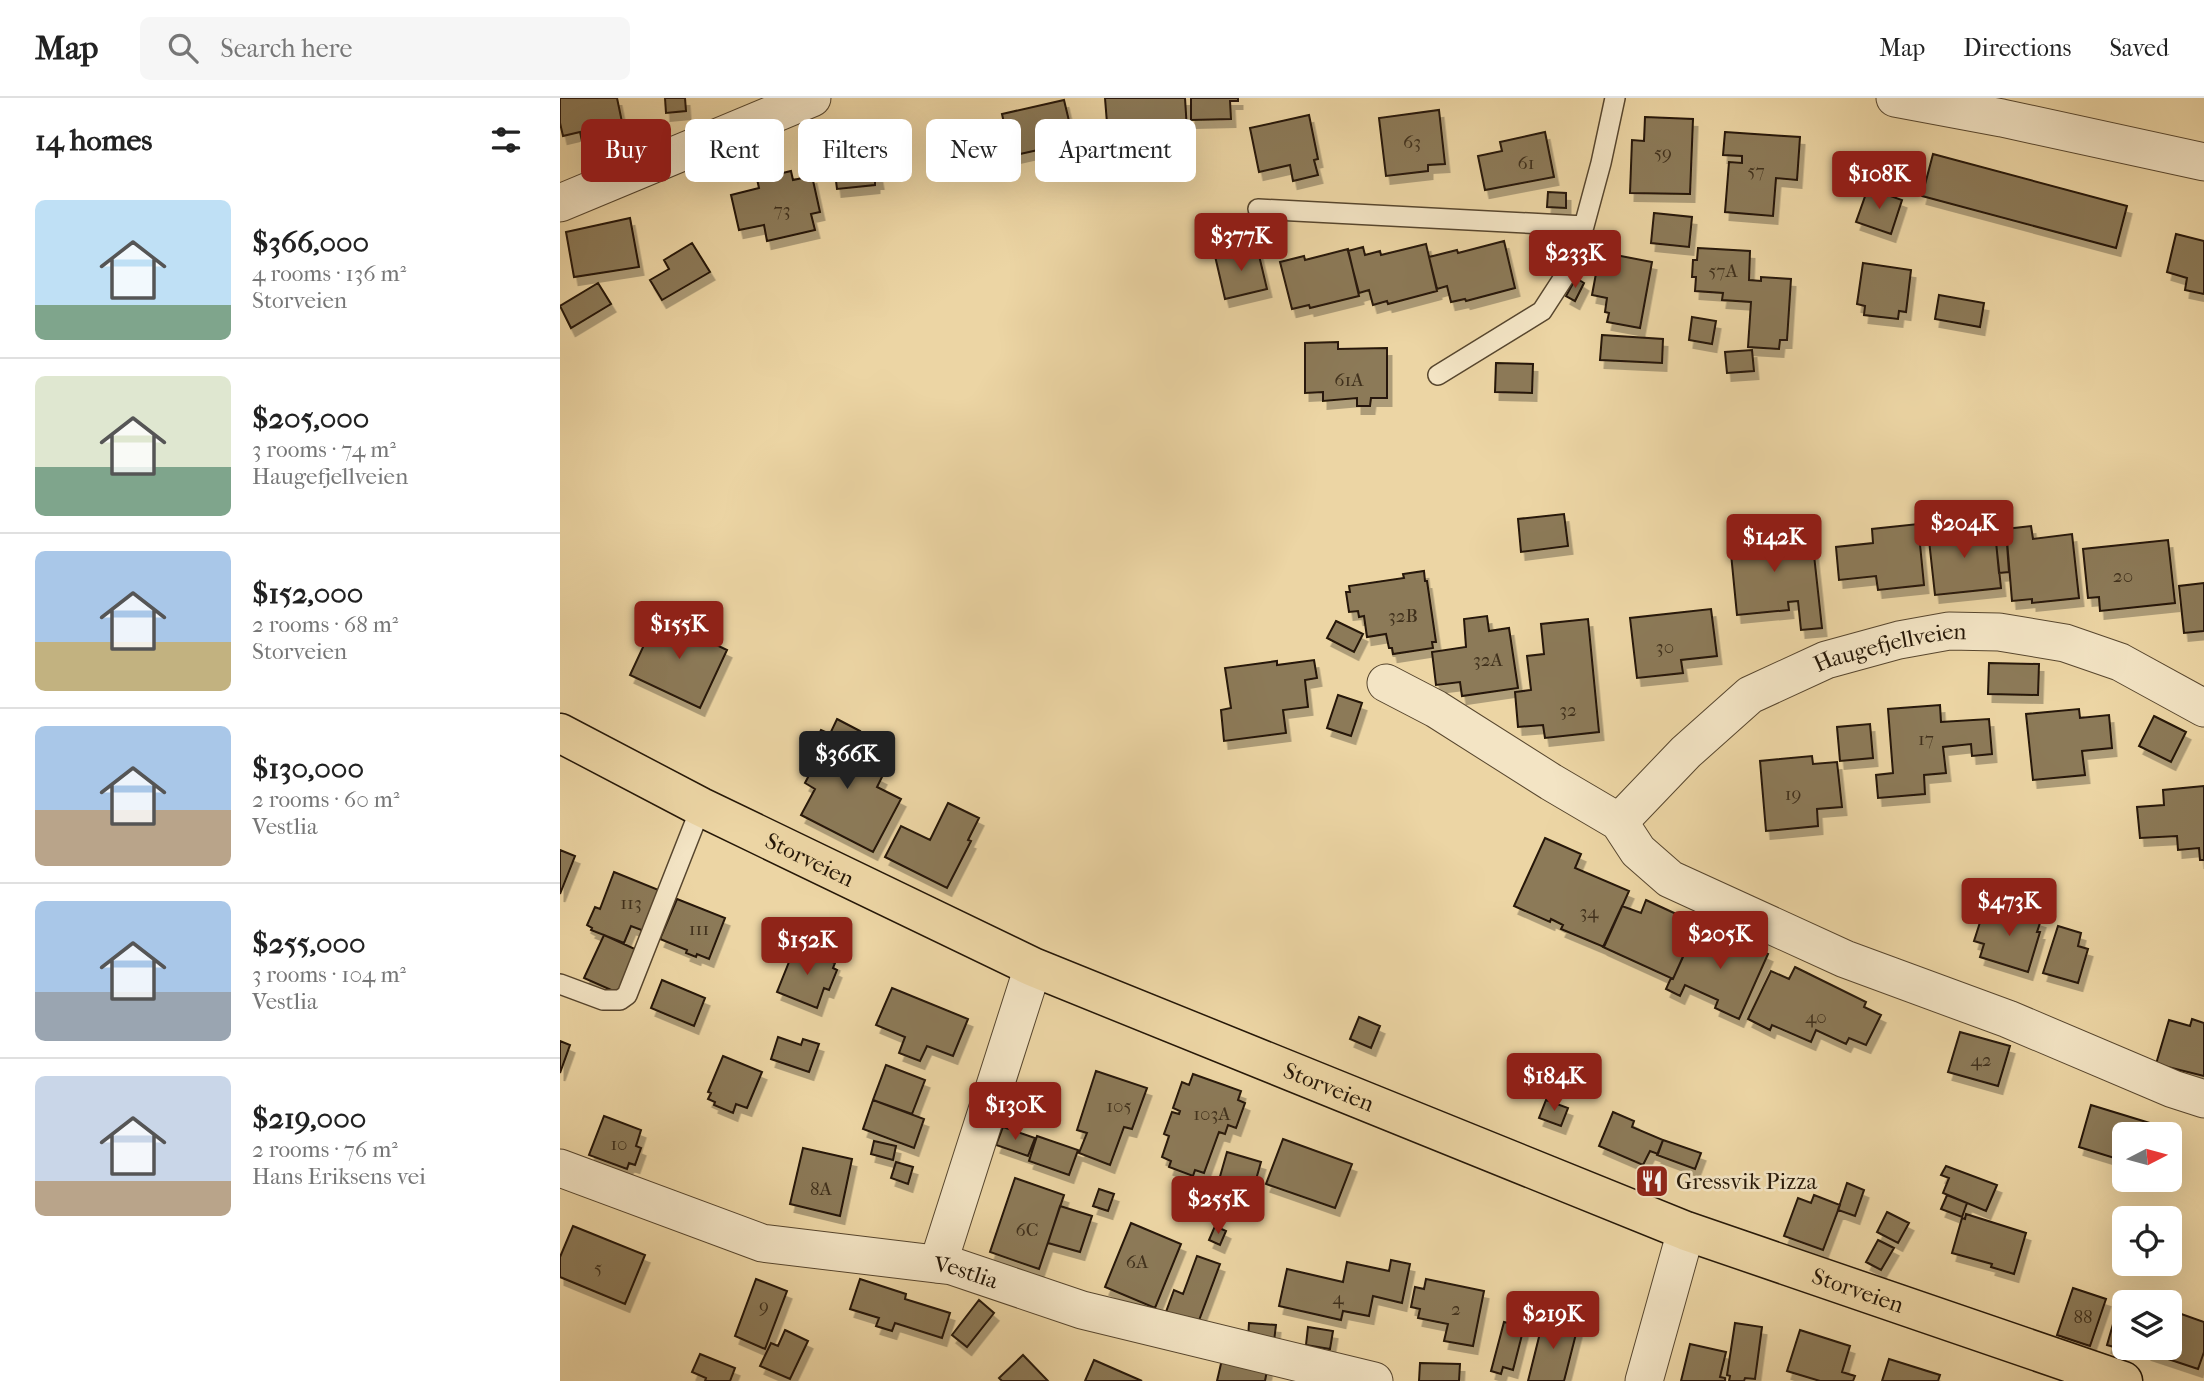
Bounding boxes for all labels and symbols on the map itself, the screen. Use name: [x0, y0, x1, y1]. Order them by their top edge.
house number: 63: [1403, 131, 1421, 153]
house number: 59: [1654, 142, 1672, 164]
house number: 61: [1518, 152, 1534, 174]
pin: $108K: [1830, 152, 1928, 211]
house number: 57: [1747, 160, 1765, 182]
house number: 73: [774, 199, 790, 221]
pin: $377K: [1192, 214, 1290, 273]
pin: $233K: [1526, 230, 1624, 290]
house number: 57A: [1708, 260, 1739, 282]
house number: 61A: [1334, 369, 1364, 391]
pin: $204K: [1915, 500, 2013, 560]
pin: $142K: [1725, 514, 1823, 574]
house number: 20: [2113, 565, 2133, 587]
pin: $155K: [630, 602, 728, 661]
house number: 32B: [1388, 605, 1418, 627]
street label: Haugefjellveien: [1809, 617, 1967, 678]
house number: 30: [1656, 636, 1674, 658]
house number: 32A: [1473, 649, 1504, 671]
house number: 32: [1559, 699, 1577, 721]
house number: 17: [1918, 728, 1934, 750]
pin: $366K: [798, 732, 896, 791]
house number: 19: [1785, 783, 1801, 805]
street label: Storveien: [761, 827, 859, 893]
pin: $473K: [1960, 878, 2058, 938]
house number: 113: [620, 892, 642, 914]
house number: 34: [1579, 901, 1599, 923]
pin: $205K: [1671, 912, 1769, 971]
house number: 111: [689, 918, 709, 940]
pin: $152K: [758, 918, 856, 977]
house number: 40: [1805, 1006, 1827, 1028]
house number: 42: [1971, 1049, 1992, 1071]
pin: $184K: [1505, 1054, 1603, 1113]
street label: Storveien: [1280, 1057, 1379, 1118]
pin: $130K: [966, 1082, 1064, 1142]
house number: 105: [1106, 1095, 1132, 1117]
house number: 103A: [1193, 1103, 1231, 1125]
north arrow: [2112, 1122, 2182, 1192]
house number: 10: [610, 1133, 628, 1155]
restaurant icon: Gressvik Pizza: [1633, 1162, 1671, 1200]
place label: Gressvik Pizza: [1676, 1168, 1817, 1195]
pin: $255K: [1169, 1176, 1267, 1236]
house number: 8A: [810, 1178, 833, 1200]
house number: 6C: [1015, 1219, 1039, 1241]
street label: Vestlia: [932, 1251, 1002, 1295]
house number: 6A: [1126, 1251, 1149, 1273]
house number: 5: [594, 1257, 602, 1279]
street label: Storveien: [1808, 1262, 1908, 1319]
house number: 4: [1332, 1287, 1344, 1309]
pin: $219K: [1504, 1292, 1602, 1351]
house number: 9: [759, 1295, 769, 1317]
house number: 2: [1451, 1298, 1461, 1320]
house number: 88: [2073, 1306, 2093, 1328]

